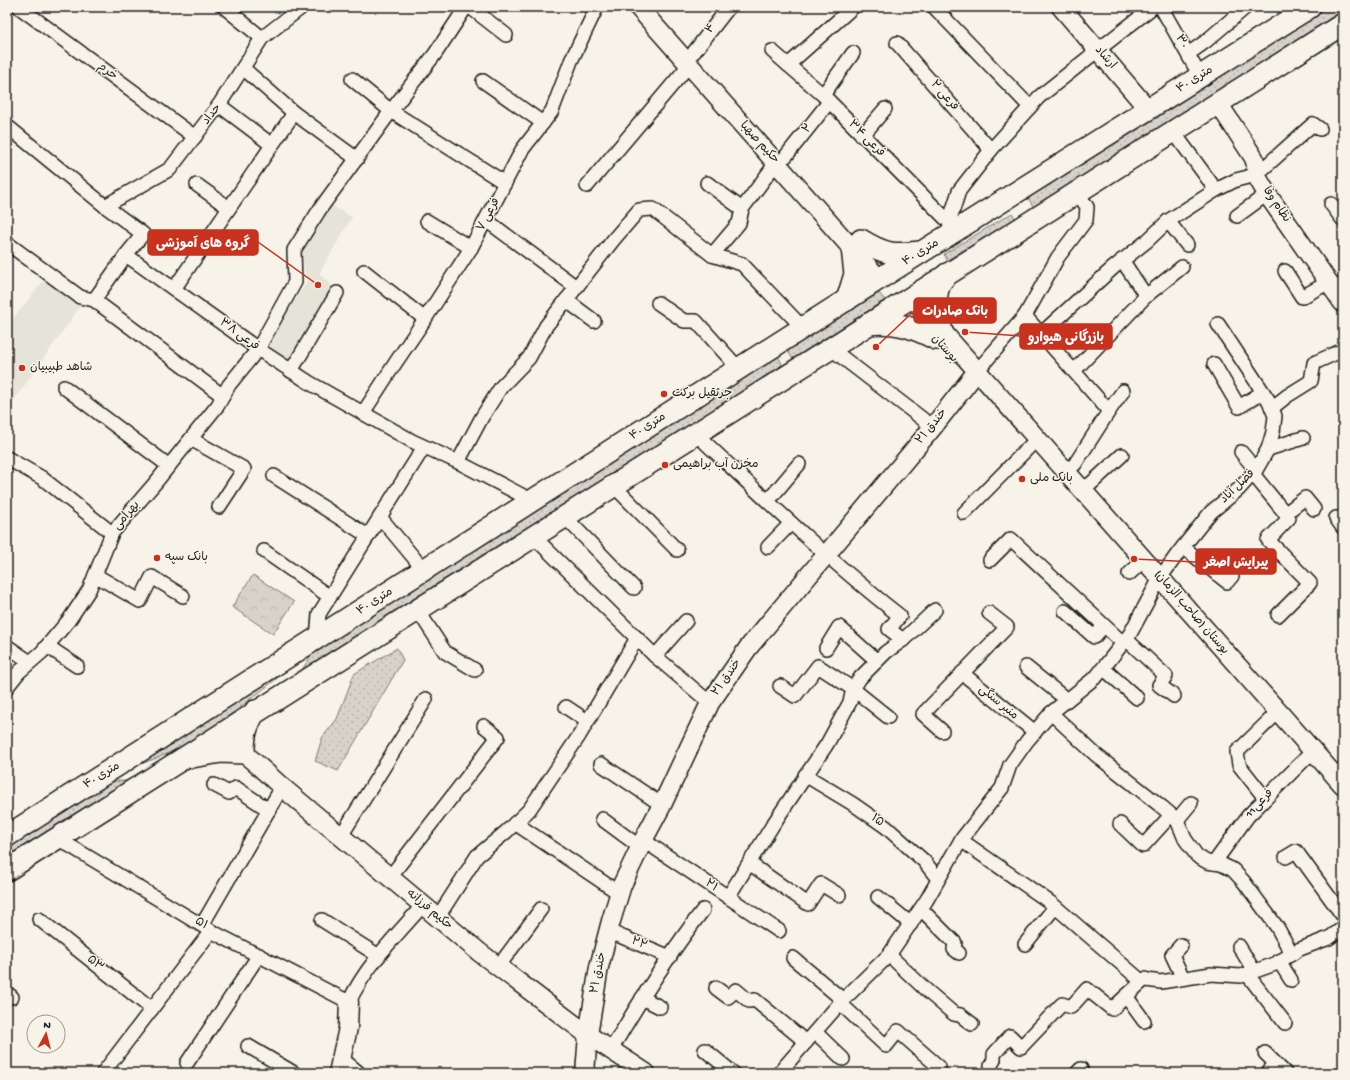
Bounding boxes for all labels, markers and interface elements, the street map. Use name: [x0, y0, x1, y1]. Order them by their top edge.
street label: ۴: [703, 21, 719, 37]
street label: ۳۰: [1172, 33, 1190, 51]
street label: ارشاد: [1091, 44, 1119, 72]
street label: خرم: [94, 59, 120, 84]
street label: ۴۰ متری: [1174, 63, 1216, 97]
street label: فرعی ۲: [927, 78, 961, 114]
street label: حداد: [200, 101, 225, 128]
street label: فرعی ۳۴: [845, 118, 887, 160]
street label: حکیم صهبا: [736, 119, 782, 167]
street label: ۲: [800, 121, 816, 137]
street label: نظام وفا: [1259, 185, 1293, 225]
street label: فرعی ۷: [474, 196, 504, 234]
callout: گروه های آموزشی: [148, 230, 258, 255]
text: گروه های آموزشی: [156, 234, 250, 252]
street label: ۴۰ متری: [900, 236, 942, 270]
callout: بانک صادرات: [914, 298, 996, 323]
text: بانک صادرات: [922, 304, 988, 320]
street label: فرعی ۳۸: [216, 316, 262, 354]
callout: بازرگانی هیوارو: [1020, 324, 1112, 349]
text: بازرگانی هیوارو: [1027, 328, 1104, 346]
street label: بوستان: [928, 332, 960, 366]
place label: شاهد طبیبیان: [30, 361, 92, 375]
marker: شاهد طبیبیان: [17, 363, 27, 373]
place label: جرثقیل برکت: [672, 387, 732, 401]
marker: جرثقیل برکت: [659, 389, 669, 399]
street label: ۲۱ خندق: [913, 406, 951, 448]
street label: ۴۰ متری: [627, 410, 669, 444]
place label: مخزن آب براهیمی: [673, 457, 758, 472]
marker: مخزن آب براهیمی: [660, 460, 670, 470]
street label: فضل آباد: [1217, 466, 1258, 507]
place label: بانک ملی: [1030, 471, 1073, 486]
marker: بانک ملی: [1017, 474, 1027, 484]
street label: بهرامی: [111, 499, 143, 533]
callout: پیرایش اصغر: [1196, 549, 1276, 574]
place label: بانک سپه: [165, 550, 208, 565]
marker: بانک سپه: [152, 553, 162, 563]
text: پیرایش اصغر: [1202, 556, 1269, 571]
street label: بوستان (صاحب الزمان): [1151, 568, 1231, 658]
street label: ۴۰ متری: [354, 585, 396, 619]
street label: ۲۱ خندق: [708, 656, 745, 699]
street label: منبر سنگی: [975, 681, 1022, 723]
street label: ۴۰ متری: [81, 759, 123, 793]
street label: فرعی11: [1242, 787, 1277, 822]
street label: ۱۵: [868, 812, 886, 830]
street label: ۲۱: [702, 877, 720, 895]
street label: حکیم فرزانه: [403, 887, 455, 933]
street label: ۵۱: [192, 915, 210, 933]
street label: ۲۲: [629, 934, 649, 954]
street label: ۲۱ خندق: [587, 951, 610, 995]
street label: ۵۳: [84, 953, 106, 975]
north arrow: [26, 1014, 66, 1054]
text: N: [43, 1020, 51, 1032]

